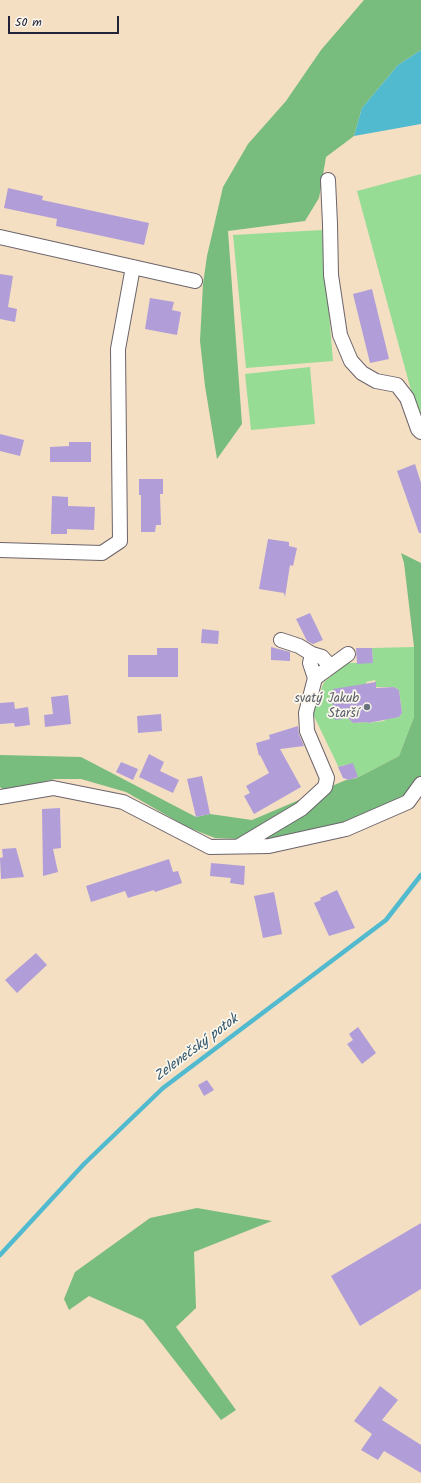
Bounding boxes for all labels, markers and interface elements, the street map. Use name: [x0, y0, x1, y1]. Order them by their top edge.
scale bar: [10, 8, 121, 34]
text: 50 m: [15, 13, 42, 32]
place label: svatý Jakub Starší: [294, 692, 359, 723]
marker: svatý Jakub Starší: [362, 702, 372, 712]
water label: Zelenečský potok: [152, 1012, 242, 1086]

